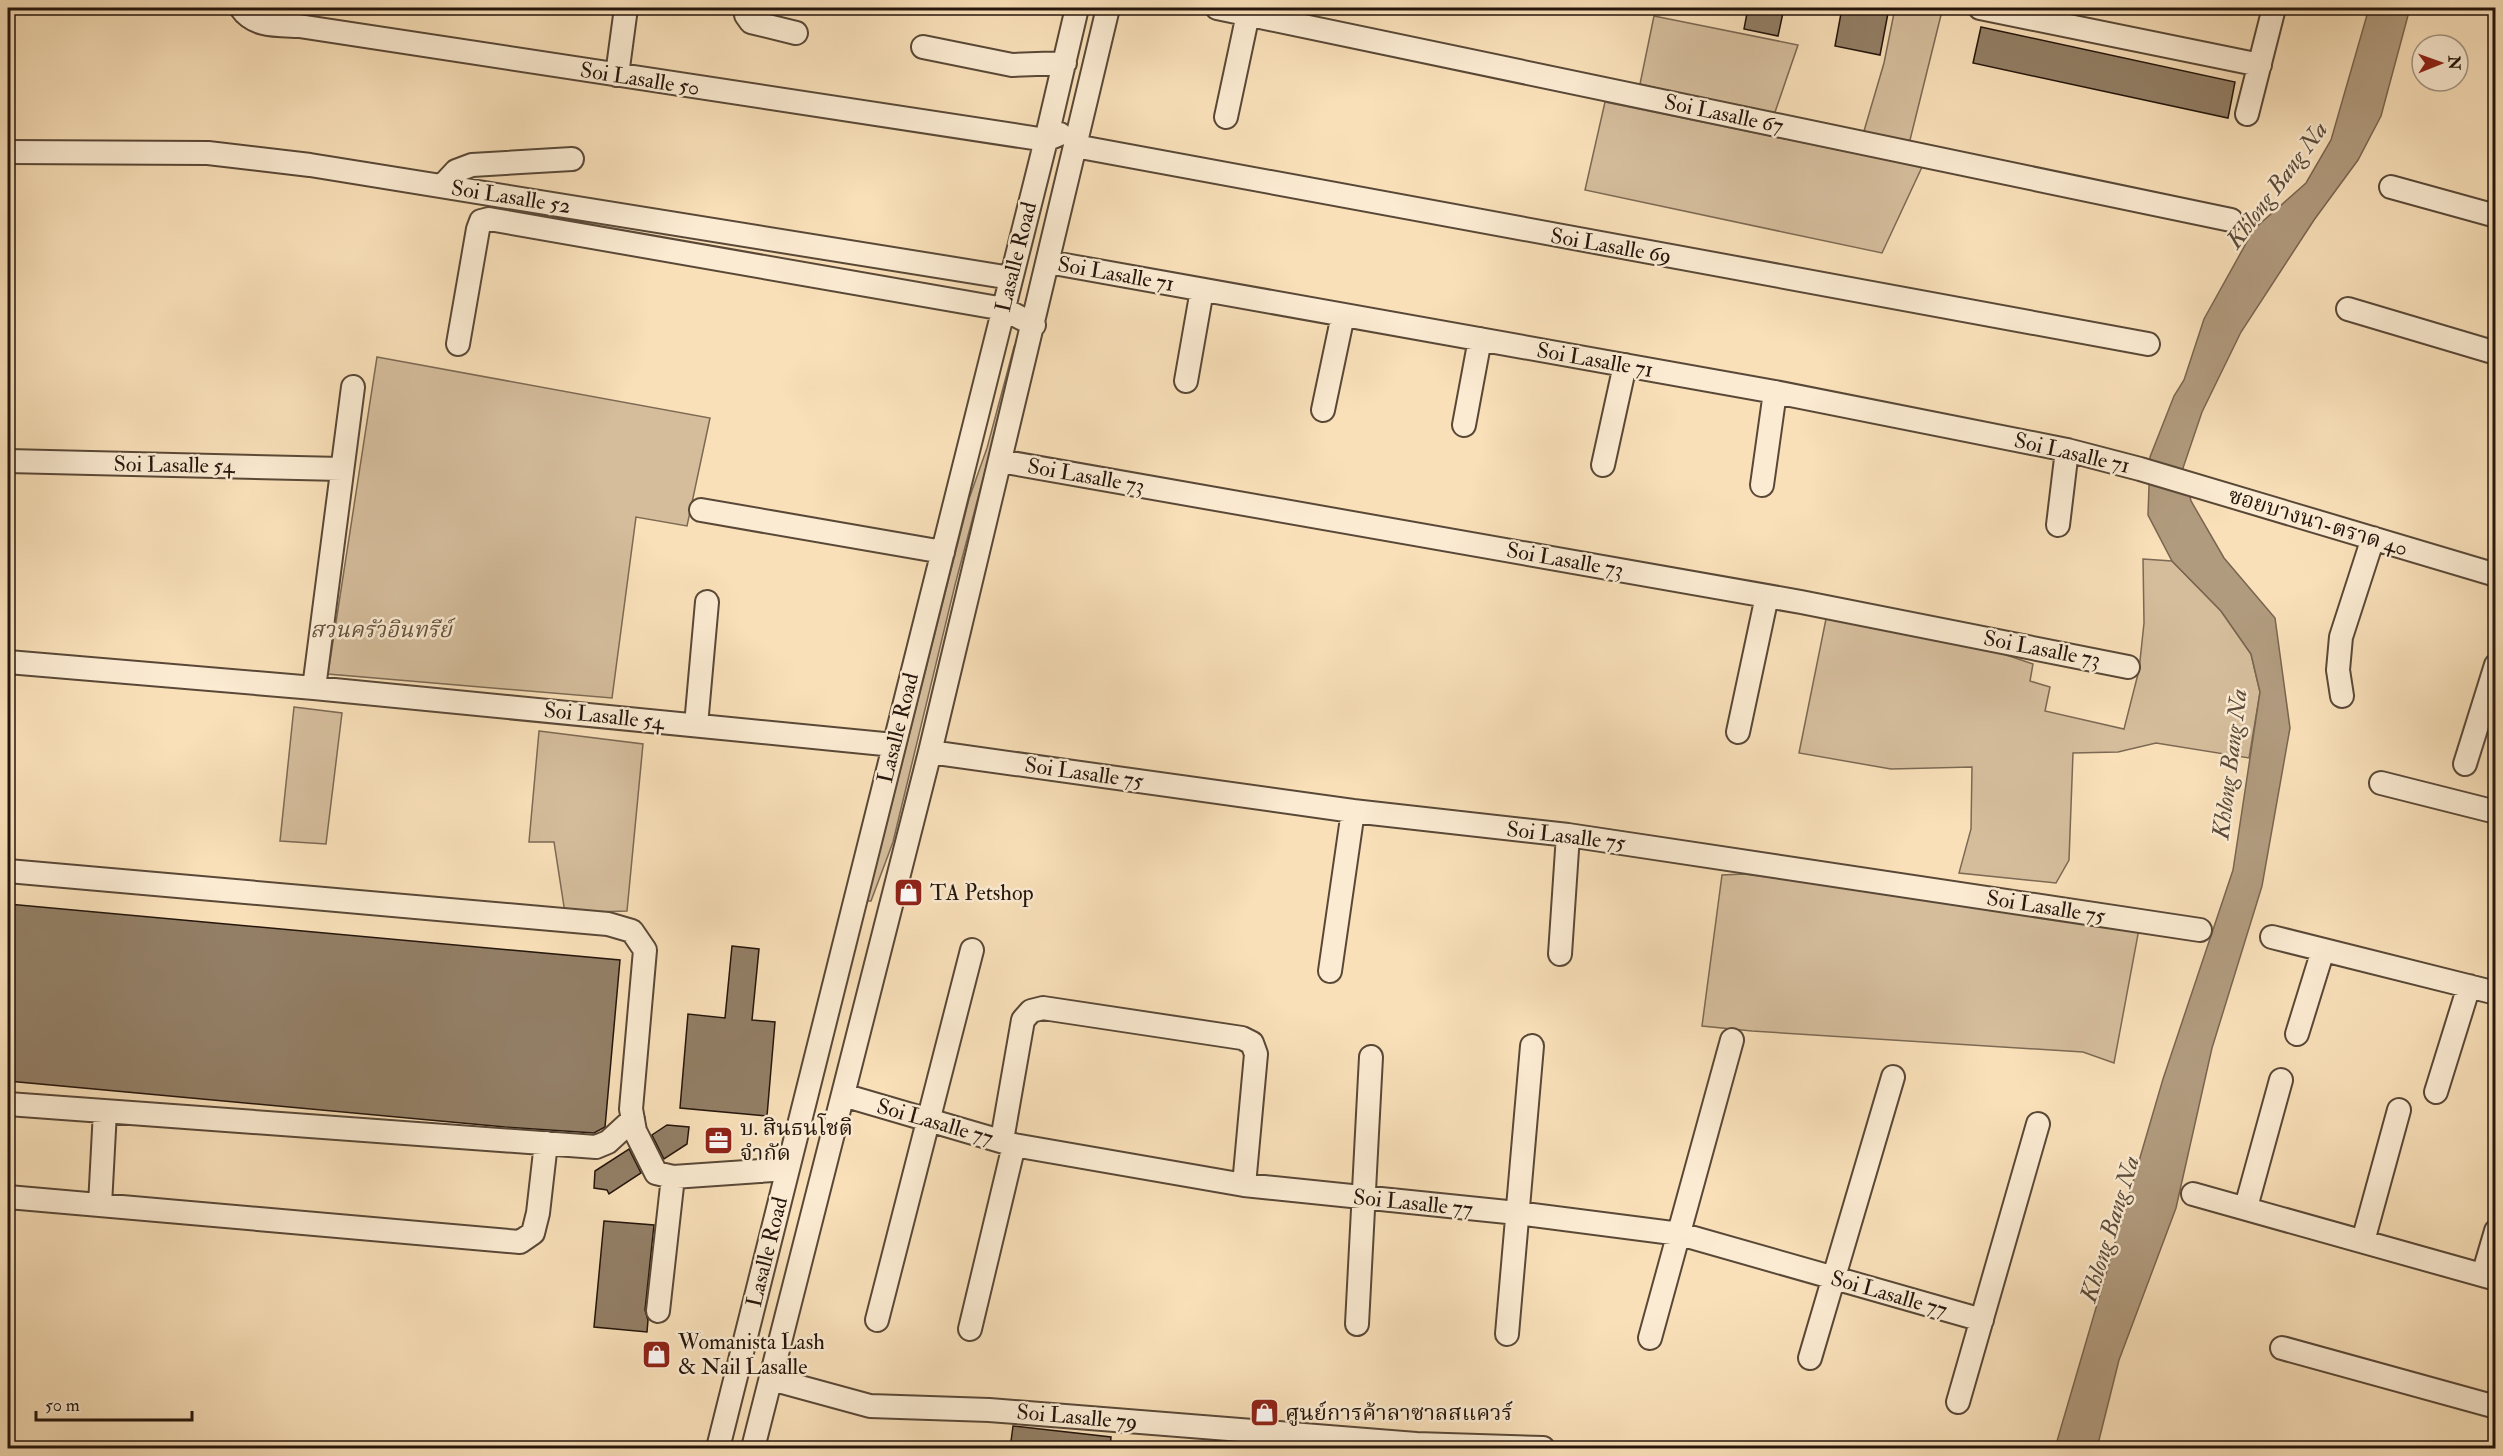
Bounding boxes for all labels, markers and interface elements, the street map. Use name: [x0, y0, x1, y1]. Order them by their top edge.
north arrow: [2410, 33, 2470, 93]
text: N: [2444, 54, 2464, 71]
street label: Soi Lasalle 50: [578, 56, 702, 102]
street label: Soi Lasalle 67: [1662, 88, 1786, 140]
water label: Khlong Bang Na: [2219, 115, 2335, 256]
street label: Soi Lasalle 52: [449, 174, 573, 220]
street label: Lasalle Road: [989, 199, 1043, 315]
street label: Soi Lasalle 69: [1548, 222, 1674, 270]
street label: Soi Lasalle 71: [1056, 250, 1176, 298]
street label: Soi Lasalle 71: [1535, 336, 1655, 384]
street label: Soi Lasalle 71: [2011, 426, 2133, 480]
street label: Soi Lasalle 54: [113, 450, 236, 480]
street label: Soi Lasalle 73: [1025, 452, 1147, 500]
street label: ซอยบางนา-ตราด 40: [2225, 481, 2411, 563]
street label: Soi Lasalle 73: [1504, 536, 1626, 584]
park label: สวนครัวอินทรีย์: [310, 616, 456, 644]
street label: Soi Lasalle 73: [1981, 624, 2103, 674]
street label: Lasalle Road: [871, 670, 925, 786]
water label: Khlong Bang Na: [2205, 687, 2255, 842]
street label: Soi Lasalle 54: [542, 696, 667, 736]
street label: Soi Lasalle 75: [1023, 751, 1145, 795]
street label: Soi Lasalle 75: [1505, 815, 1627, 857]
shop icon: TA Petshop: [893, 877, 925, 909]
place label: TA Petshop: [930, 879, 1034, 908]
street label: Soi Lasalle 75: [1985, 884, 2108, 930]
street label: Soi Lasalle 77: [873, 1092, 997, 1152]
place label: บ. สินธนโชติ จำกัด: [740, 1113, 853, 1167]
office icon: บ. สินธนโชติ จำกัด: [703, 1125, 735, 1157]
water label: Khlong Bang Na: [2073, 1152, 2147, 1307]
street label: Soi Lasalle 77: [1352, 1183, 1474, 1223]
street label: Lasalle Road: [740, 1194, 794, 1310]
street label: Soi Lasalle 77: [1827, 1264, 1951, 1324]
place label: Womanista Lash & Nail Lasalle: [677, 1328, 825, 1381]
shop icon: Womanista Lash & Nail Lasalle: [641, 1339, 673, 1371]
scale bar: [36, 1384, 192, 1422]
text: 50 m: [45, 1394, 80, 1417]
shop icon: ศูนย์การค้าลาซาลสแควร์: [1248, 1397, 1280, 1429]
street label: Soi Lasalle 79: [1015, 1398, 1139, 1436]
place label: ศูนย์การค้าลาซาลสแควร์: [1285, 1399, 1513, 1427]

